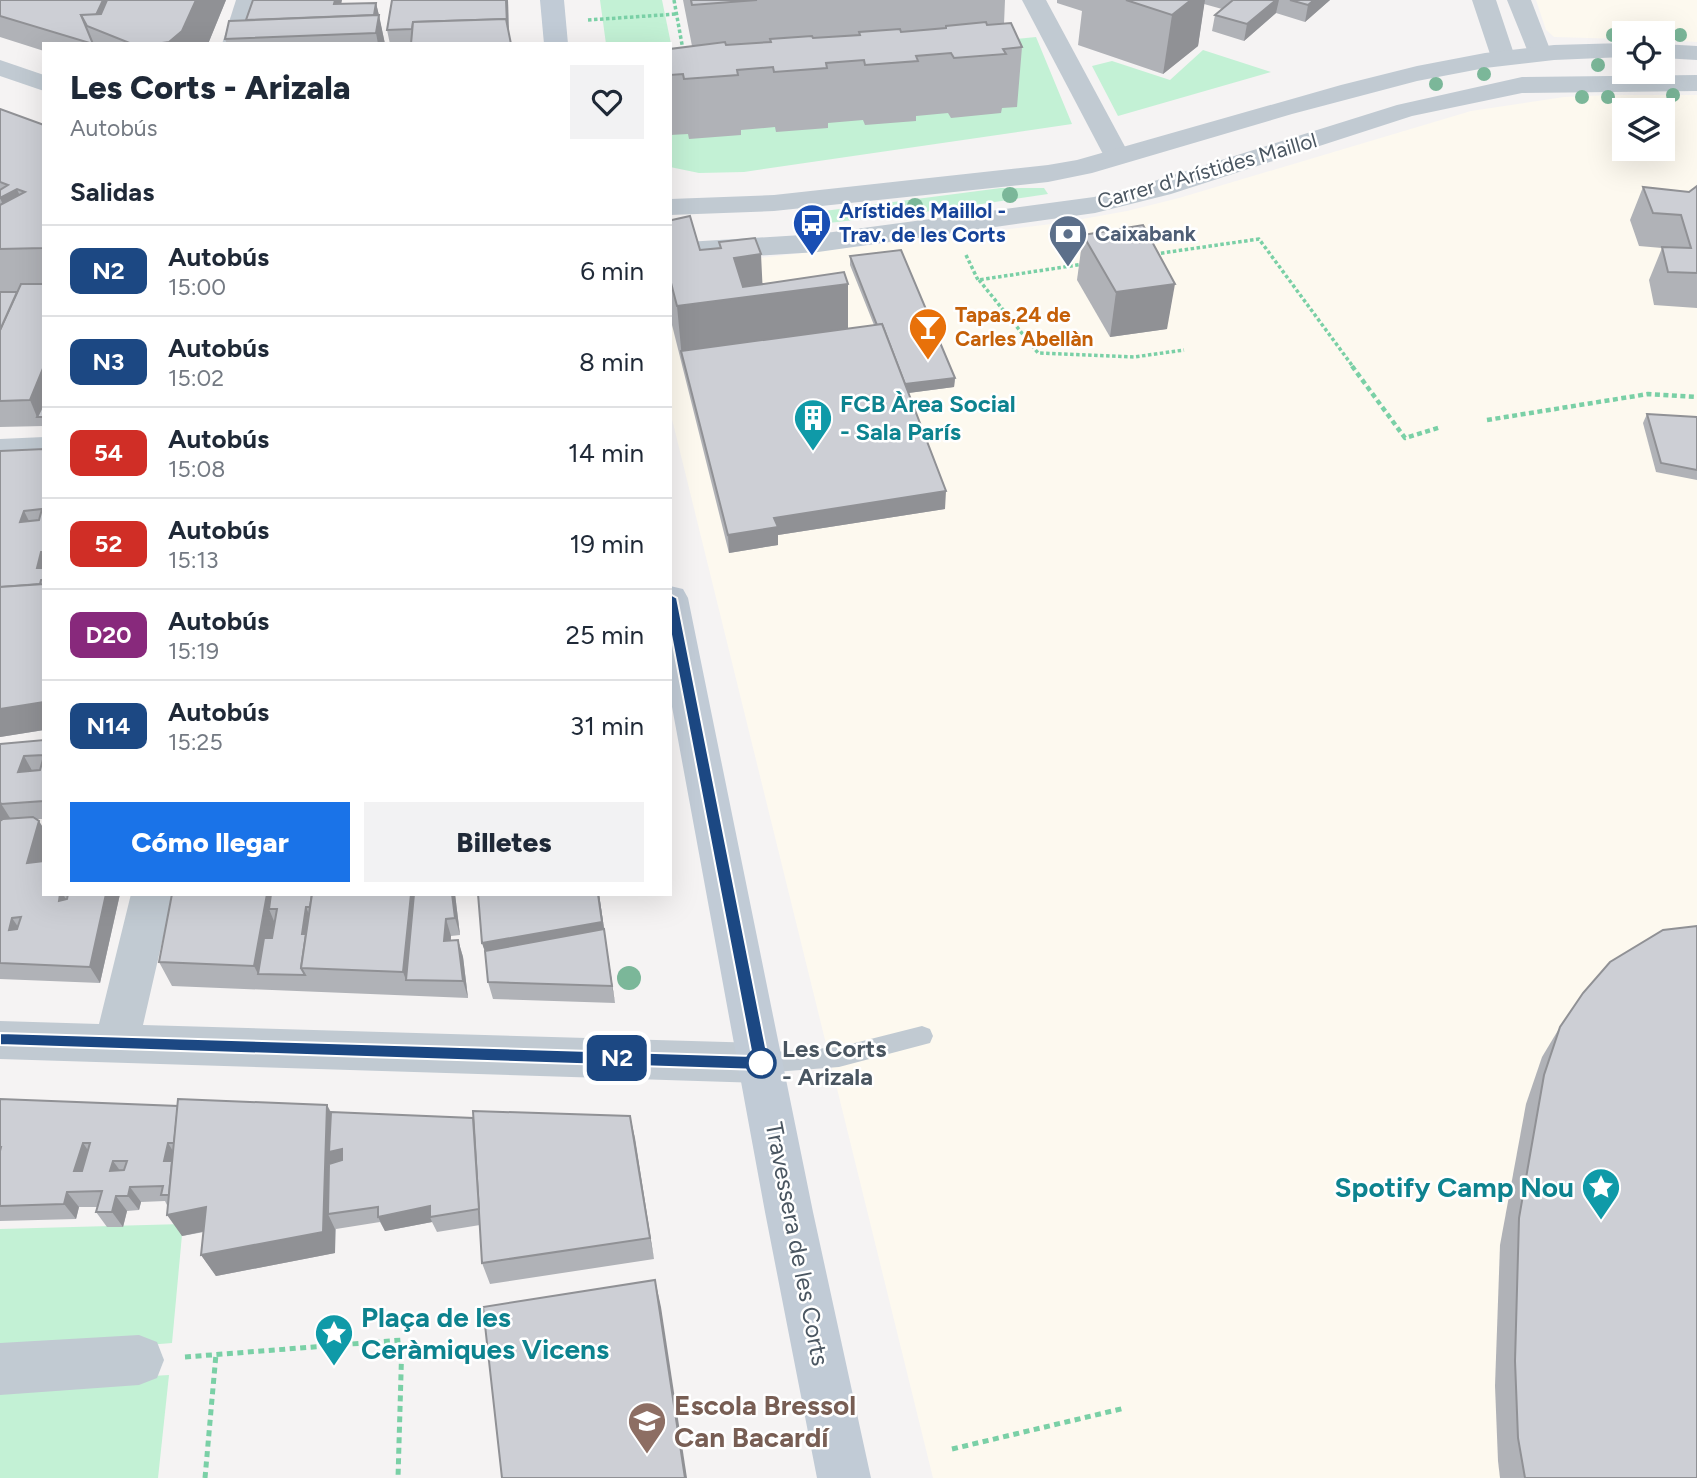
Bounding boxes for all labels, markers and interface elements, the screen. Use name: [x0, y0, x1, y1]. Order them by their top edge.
map controls: [1612, 21, 1675, 161]
button: locate: [1612, 21, 1675, 84]
button: heart: [570, 65, 644, 139]
text: Les Corts - Arizala: [70, 68, 351, 107]
button: layers: [1612, 98, 1675, 161]
text: Autobús: [70, 114, 157, 142]
street label: Carrer d'Arístides Maillol: [1094, 127, 1320, 214]
text: Salidas: [70, 176, 154, 208]
place label: Arístides Maillol - Trav. de les Corts: [839, 198, 1006, 247]
bus stop icon: Arístides Maillol - Trav. de les Corts: [791, 202, 833, 257]
bank icon: Caixabank: [1047, 213, 1089, 268]
place label: Caixabank: [1095, 221, 1197, 246]
text: Autobús: [168, 241, 269, 273]
text: 6 min: [580, 255, 644, 287]
text: N2: [92, 256, 125, 285]
text: 15:00: [168, 273, 226, 301]
place label: Tapas,24 de Carles Abellàn: [955, 302, 1093, 351]
bar icon: Tapas,24 de Carles Abellàn: [907, 306, 949, 361]
text: Autobús: [168, 332, 269, 364]
text: 8 min: [579, 346, 644, 378]
text: N3: [93, 347, 124, 376]
text: 15:02: [168, 364, 224, 392]
place label: FCB Àrea Social - Sala París: [840, 389, 1016, 446]
building icon: FCB Àrea Social - Sala París: [792, 397, 834, 452]
text: Autobús: [168, 423, 269, 455]
text: 14 min: [568, 437, 644, 469]
text: 54: [94, 438, 123, 467]
text: 15:08: [168, 455, 225, 483]
text: Autobús: [168, 514, 269, 546]
text: 19 min: [569, 528, 644, 560]
text: 52: [95, 529, 122, 558]
text: 15:13: [168, 546, 219, 574]
text: Autobús: [168, 605, 269, 637]
text: 25 min: [565, 619, 644, 651]
text: D20: [85, 620, 132, 649]
text: 15:19: [168, 637, 219, 665]
text: Autobús: [168, 696, 269, 728]
text: 31 min: [570, 710, 644, 742]
text: N14: [87, 711, 130, 740]
text: 15:25: [168, 728, 223, 756]
button: Cómo llegar: [70, 802, 350, 882]
button: Billetes: [364, 802, 644, 882]
place label: Les Corts - Arizala: [782, 1034, 886, 1091]
line badge: N2: [586, 1035, 648, 1081]
text: N2: [601, 1043, 633, 1072]
marker: Les Corts - Arizala: [746, 1048, 776, 1078]
street label: Travessera de les Corts: [760, 1120, 835, 1368]
place icon: Spotify Camp Nou: [1580, 1166, 1622, 1221]
place label: Spotify Camp Nou: [1335, 1170, 1574, 1204]
place label: Plaça de les Ceràmiques Vicens: [361, 1300, 609, 1366]
place icon: Plaça de les Ceràmiques Vicens: [313, 1312, 355, 1367]
place label: Escola Bressol Can Bacardí: [674, 1388, 856, 1454]
school or university icon: Escola Bressol Can Bacardí: [626, 1400, 668, 1455]

